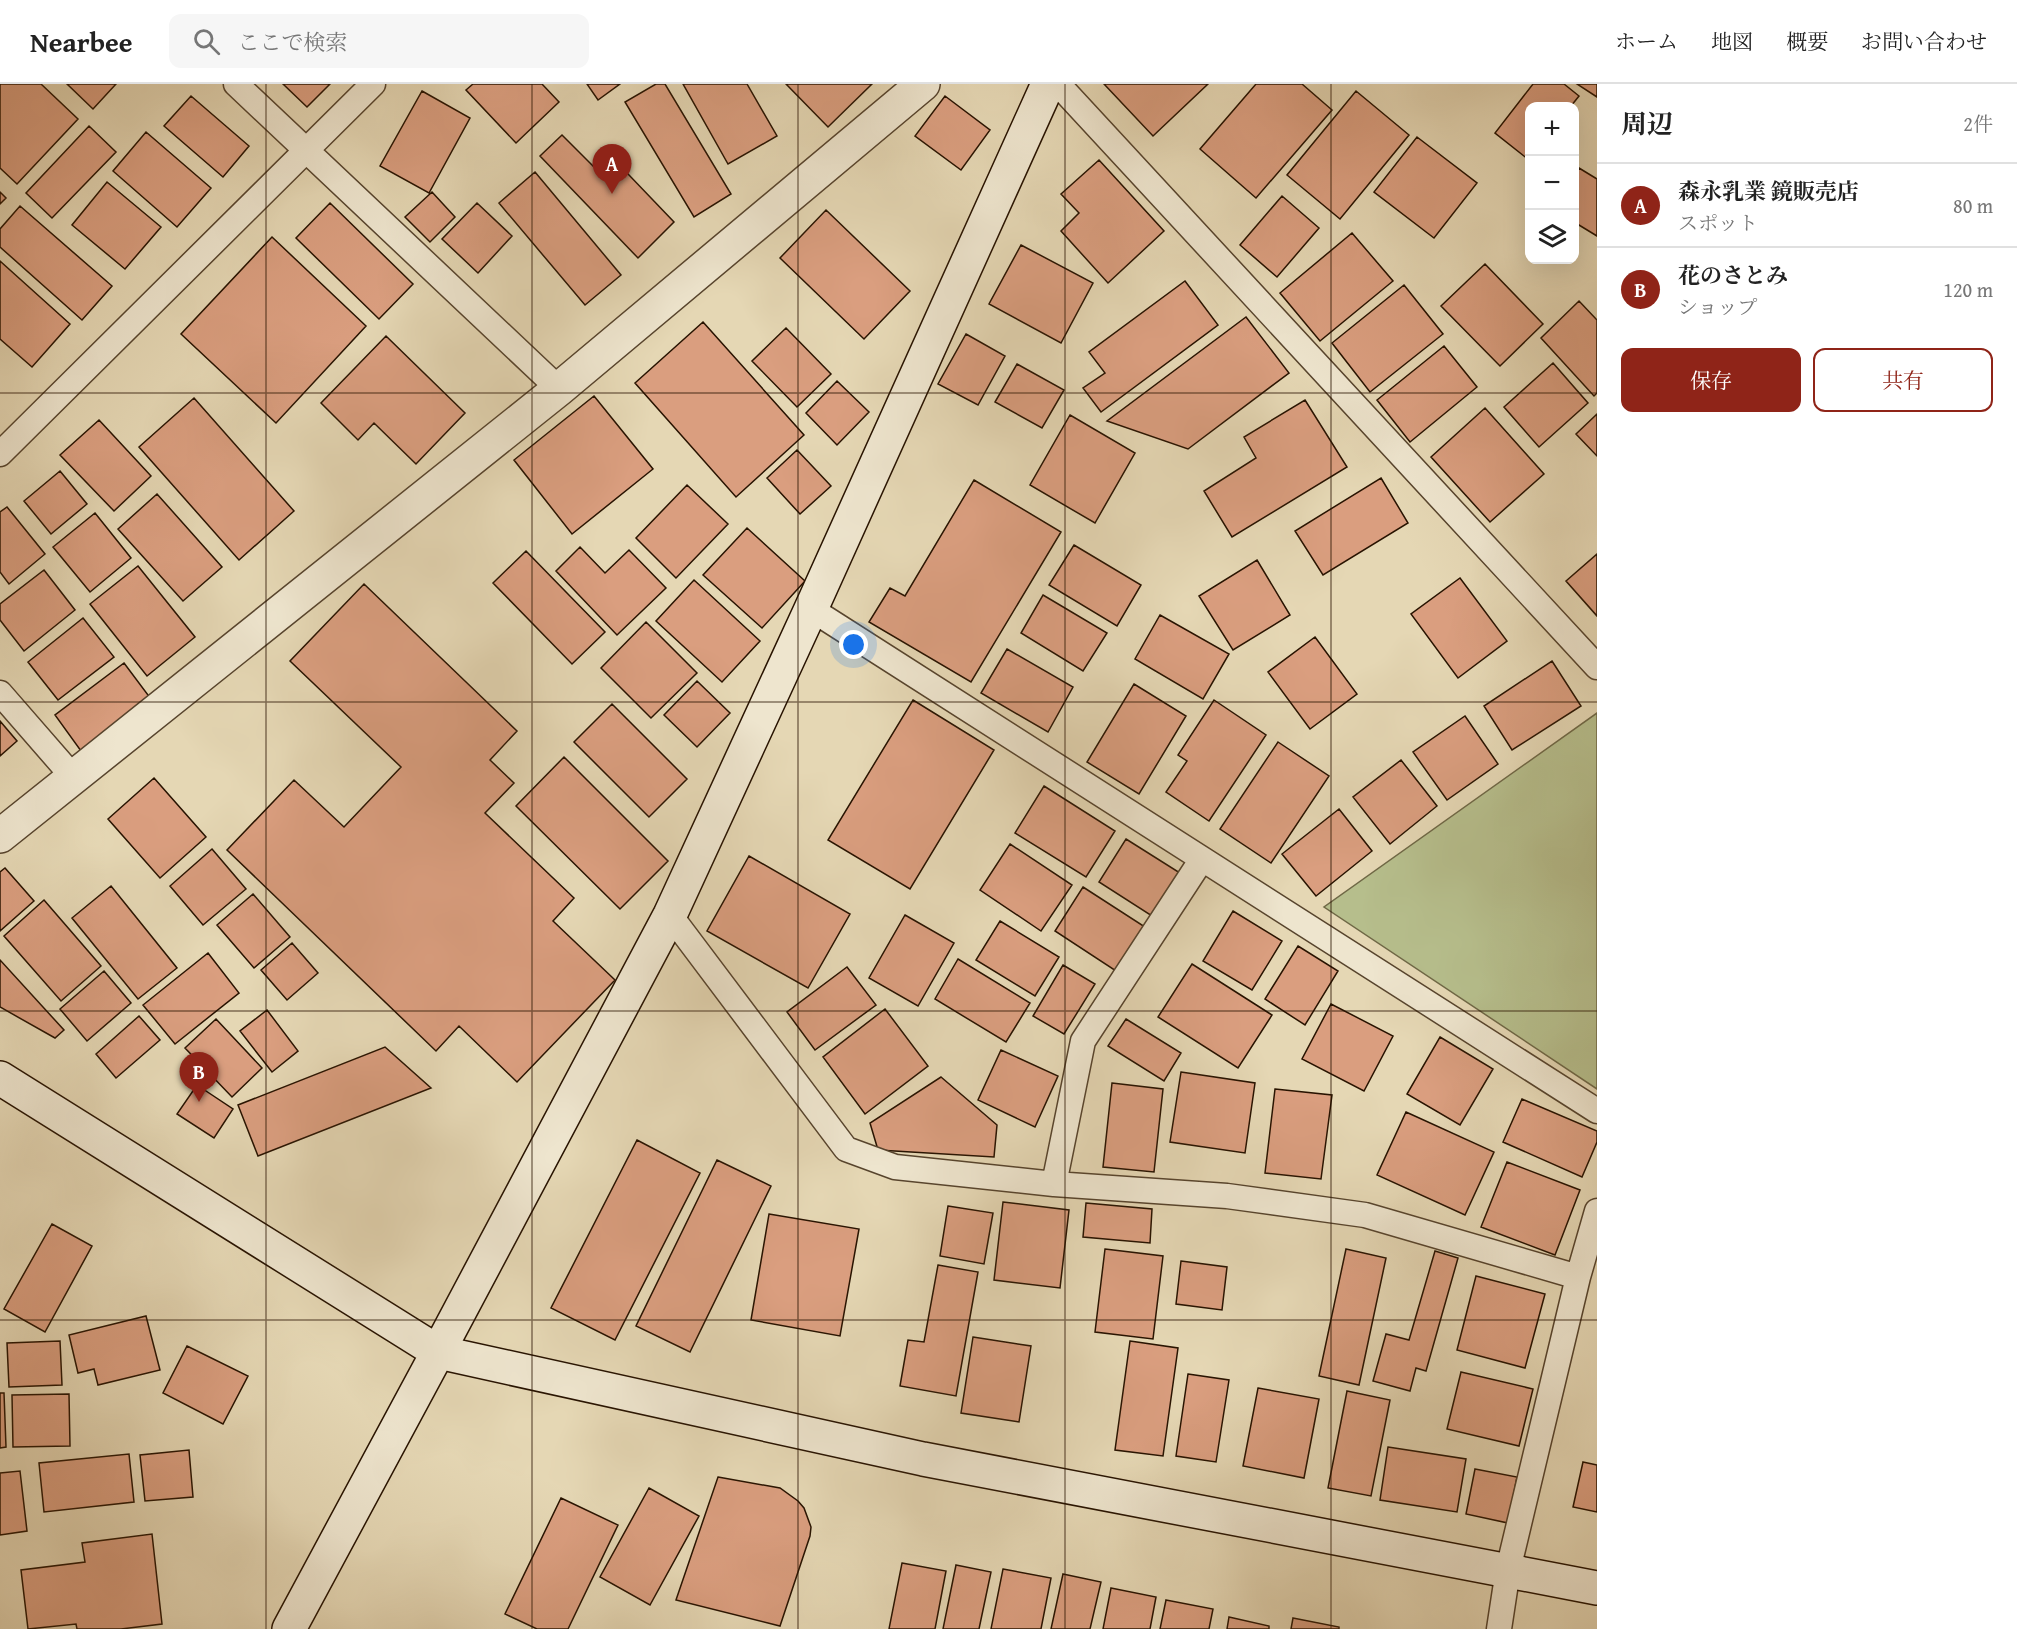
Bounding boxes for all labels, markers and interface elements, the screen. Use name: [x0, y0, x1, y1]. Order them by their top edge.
search box: [169, 14, 589, 68]
text: Nearbee: [30, 21, 133, 62]
icon: search: [190, 25, 223, 58]
text: ここで検索: [238, 26, 348, 58]
text: ホーム: [1615, 26, 1678, 57]
text: 地図: [1711, 26, 1753, 57]
text: 概要: [1786, 26, 1828, 57]
text: お問い合わせ: [1861, 26, 1987, 57]
map controls: [1525, 102, 1579, 264]
button: +: [1525, 102, 1579, 156]
text: 周辺: [1621, 104, 1673, 143]
text: 2件: [1963, 109, 1993, 138]
pin: A: [592, 144, 632, 194]
button: −: [1525, 156, 1579, 210]
text: 森永乳業 鏡販売店: [1678, 175, 1859, 207]
text: A: [1634, 191, 1647, 220]
text: 80 m: [1953, 191, 1993, 220]
text: スポット: [1678, 208, 1758, 237]
button: layers: [1525, 210, 1579, 264]
text: 花のさとみ: [1678, 259, 1788, 291]
text: B: [1634, 275, 1647, 304]
text: 120 m: [1943, 275, 1993, 304]
text: ショップ: [1678, 292, 1758, 321]
button: 保存: [1621, 348, 1801, 412]
button: 共有: [1813, 348, 1993, 412]
your location: [839, 630, 868, 659]
pin: B: [180, 1052, 218, 1102]

